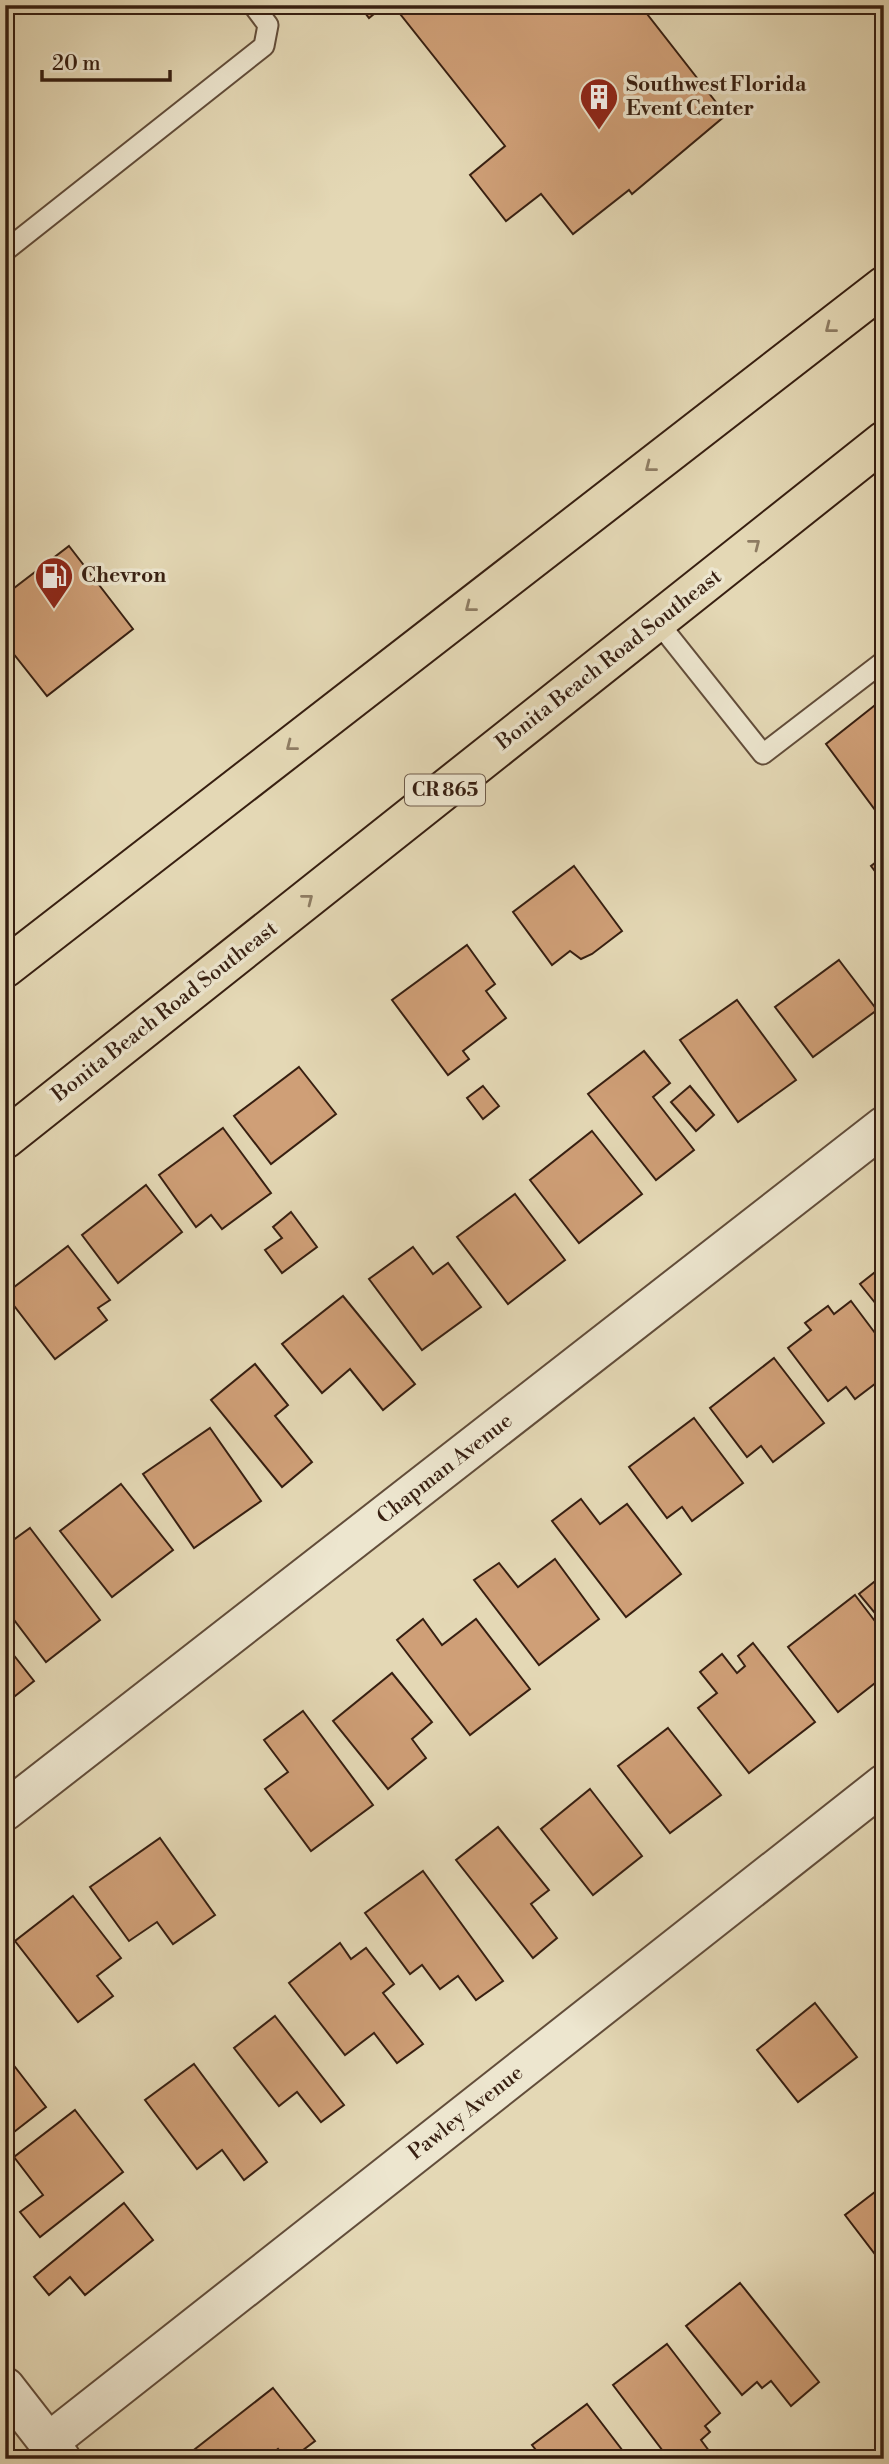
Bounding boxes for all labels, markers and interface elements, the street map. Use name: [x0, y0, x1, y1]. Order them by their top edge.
scale bar: [42, 38, 170, 82]
text: 20 m: [52, 51, 101, 77]
place label: Southwest Florida Event Center: [626, 72, 807, 122]
building icon: Southwest Florida Event Center: [578, 76, 620, 131]
one-way arrow: [825, 319, 838, 332]
one-way arrow: [645, 459, 658, 472]
one-way arrow: [747, 539, 759, 552]
fuel station icon: Chevron: [33, 555, 75, 610]
place label: Chevron: [81, 563, 166, 589]
street label: Bonita Beach Road Southeast: [490, 564, 727, 757]
one-way arrow: [466, 598, 478, 611]
one-way arrow: [286, 738, 298, 751]
road number: CR 865: [405, 775, 485, 806]
one-way arrow: [301, 894, 313, 907]
street label: Bonita Beach Road Southeast: [46, 916, 283, 1109]
street label: Chapman Avenue: [372, 1408, 518, 1530]
street label: Pawley Avenue: [403, 2060, 529, 2166]

